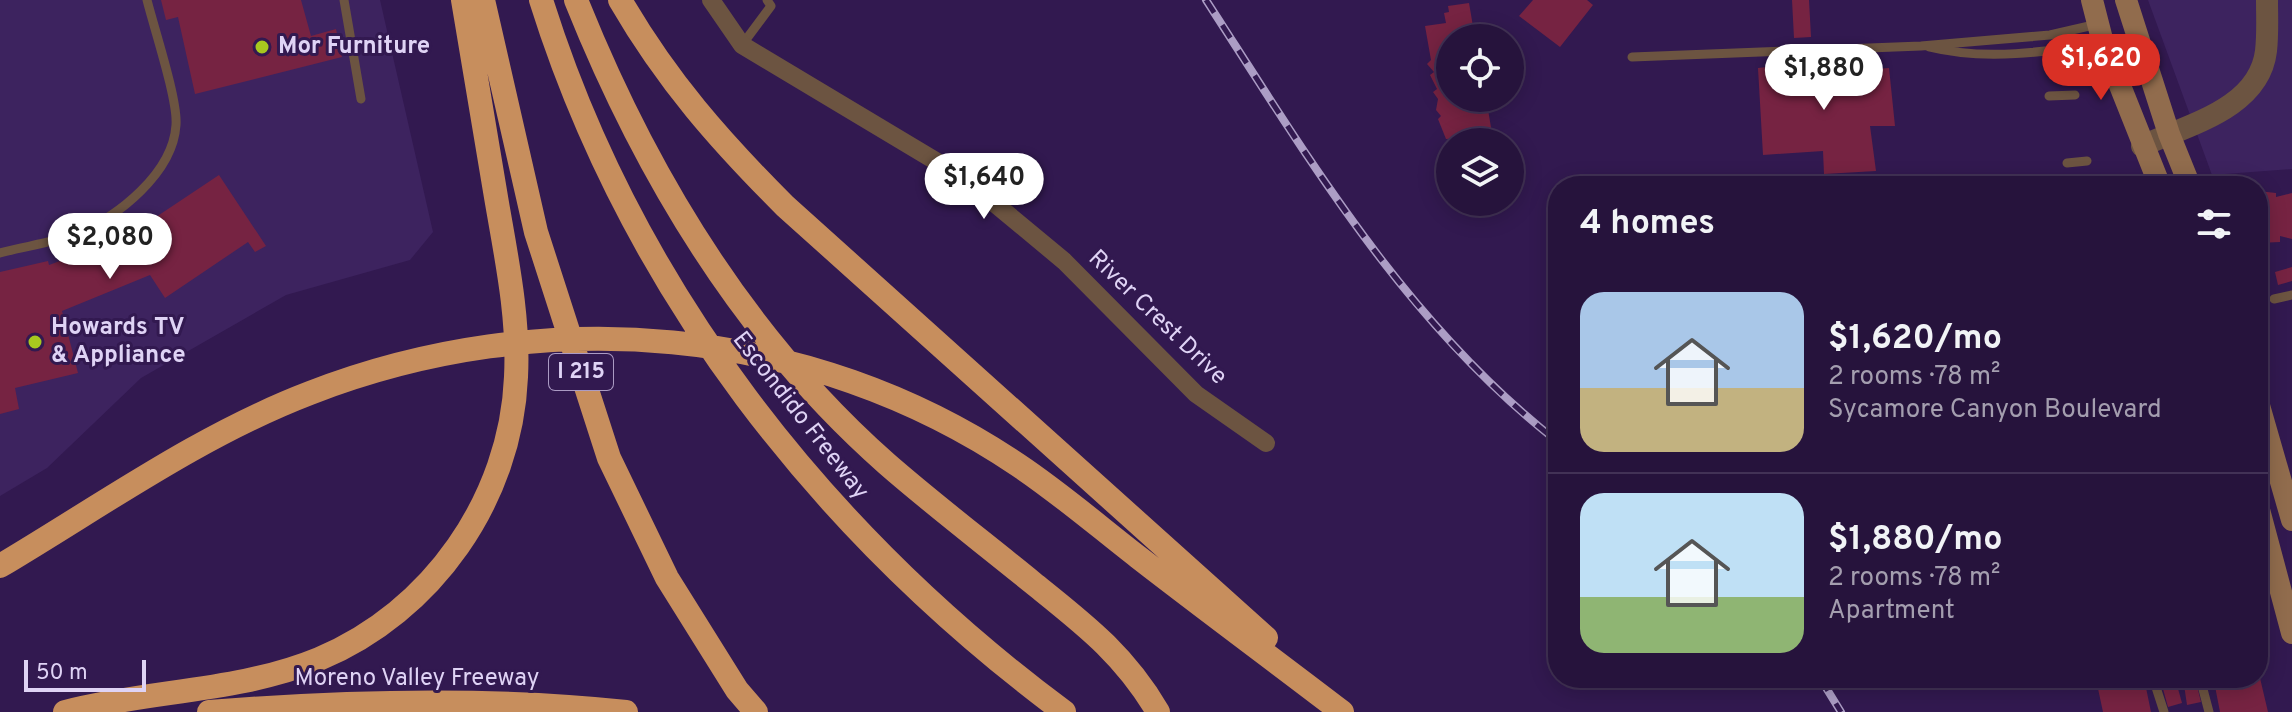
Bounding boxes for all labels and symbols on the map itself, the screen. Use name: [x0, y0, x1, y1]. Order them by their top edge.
place label: Mor Furniture: [278, 32, 430, 62]
pin: $1,620: [2036, 34, 2166, 102]
marker: Mor Furniture: [253, 38, 271, 56]
pin: $1,880: [1759, 44, 1889, 112]
pin: $1,640: [919, 153, 1049, 221]
pin: $2,080: [45, 213, 175, 281]
street label: River Crest Drive: [1081, 244, 1233, 392]
place label: Howards TV & Appliance: [51, 313, 186, 371]
street label: Escondido Freeway: [725, 326, 875, 506]
marker: Howards TV & Appliance: [26, 333, 44, 351]
road number: I 215: [549, 354, 613, 390]
scale bar: [24, 656, 146, 692]
street label: Moreno Valley Freeway: [294, 664, 540, 694]

